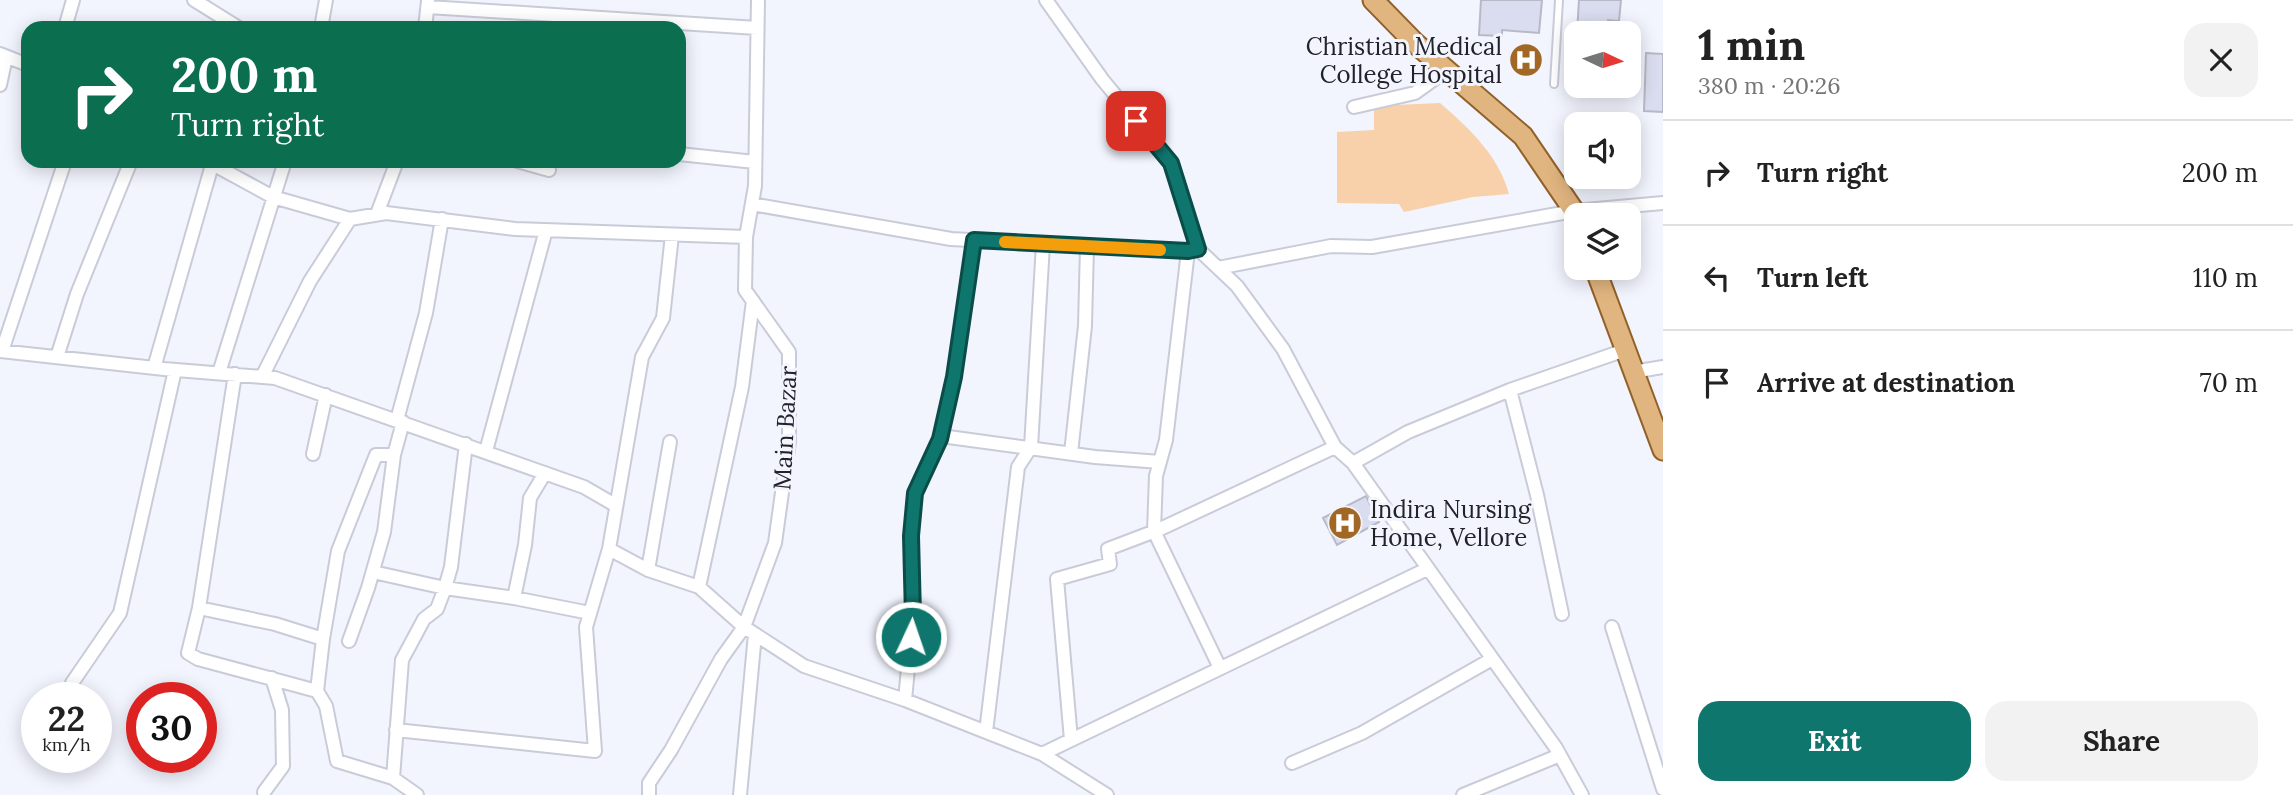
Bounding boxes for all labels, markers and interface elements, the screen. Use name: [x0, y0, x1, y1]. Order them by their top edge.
text: 1 min: [1698, 18, 1805, 72]
north arrow: [1564, 21, 1642, 98]
map controls: [1564, 21, 1641, 280]
button: close: [2184, 23, 2258, 97]
place label: Christian Medical College Hospital: [1306, 31, 1502, 90]
hospital icon: Christian Medical College Hospital: [1507, 41, 1545, 79]
text: 200 m: [171, 43, 317, 105]
icon: right: [56, 49, 147, 140]
text: 380 m · 20:26: [1698, 71, 1841, 100]
pin: [1106, 91, 1166, 151]
icon: arrive: [1117, 102, 1155, 140]
text: Turn right: [171, 104, 324, 145]
button: sound: [1564, 112, 1641, 189]
icon: right: [1698, 154, 1736, 192]
text: Turn right: [1757, 156, 1888, 189]
text: 200 m: [2182, 156, 2258, 189]
button: layers: [1564, 203, 1641, 280]
icon: left: [1698, 259, 1736, 297]
text: Turn left: [1757, 261, 1868, 294]
text: 110 m: [2193, 261, 2258, 294]
street label: Main Bazar: [766, 364, 804, 491]
icon: arrive: [1698, 364, 1736, 402]
text: Arrive at destination: [1757, 366, 2015, 399]
text: 70 m: [2200, 366, 2258, 399]
place label: Indira Nursing Home, Vellore: [1370, 494, 1532, 553]
hospital icon: Indira Nursing Home, Vellore: [1326, 504, 1364, 542]
position arrow: [874, 600, 948, 674]
speed limit sign: 30: [126, 682, 217, 773]
text: 22: [48, 696, 85, 741]
button: Exit: [1698, 701, 1971, 781]
button: Share: [1985, 701, 2258, 781]
text: km/h: [42, 733, 91, 756]

